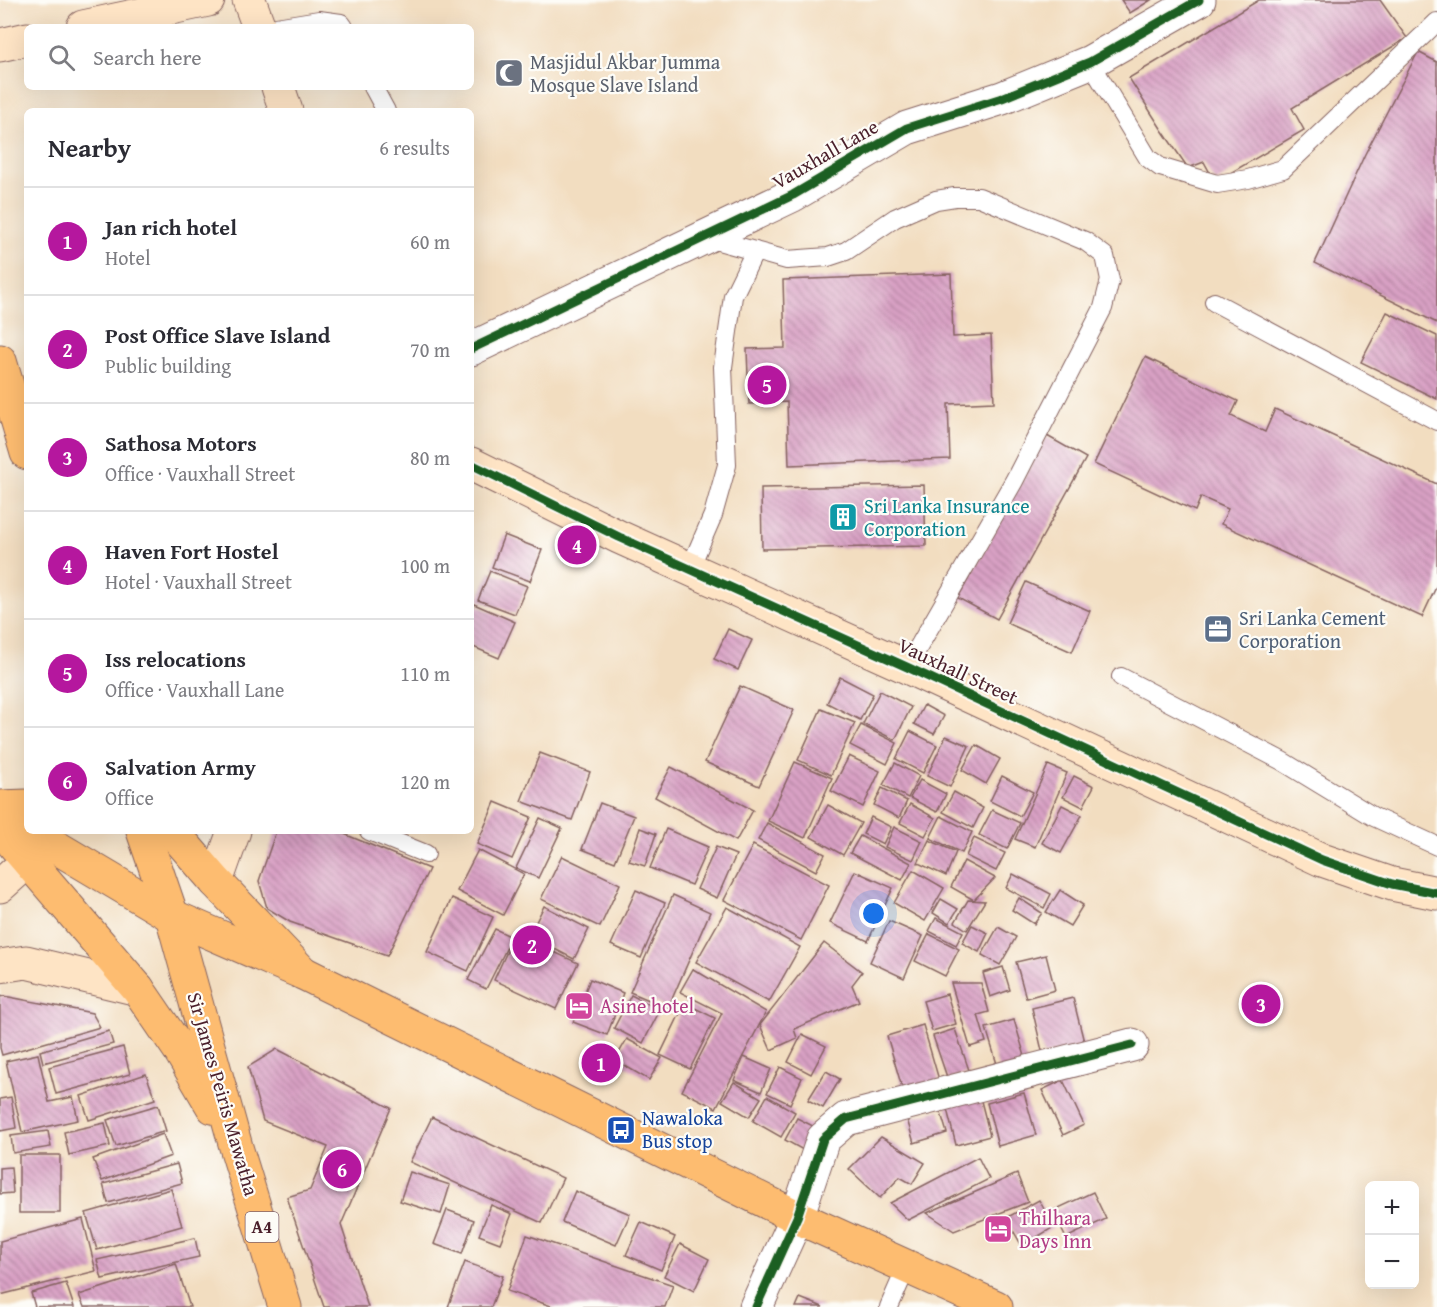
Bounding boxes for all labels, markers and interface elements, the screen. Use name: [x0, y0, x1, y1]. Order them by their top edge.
search box: [24, 24, 474, 90]
icon: search: [45, 41, 78, 74]
text: Search here: [93, 41, 202, 73]
place label: Masjidul Akbar Jumma Mosque Slave Island: [530, 47, 721, 99]
mosque icon: Masjidul Akbar Jumma Mosque Slave Island: [493, 57, 525, 89]
street label: Vauxhall Lane: [766, 111, 883, 196]
text: Nearby: [48, 128, 131, 167]
text: 6 results: [379, 133, 450, 162]
text: Jan rich hotel: [105, 211, 237, 243]
text: 1: [62, 227, 73, 256]
text: 60 m: [410, 227, 450, 256]
text: Hotel: [105, 243, 151, 272]
text: Post Office Slave Island: [105, 319, 330, 351]
text: 2: [62, 335, 73, 364]
text: 70 m: [410, 335, 450, 364]
text: Public building: [105, 351, 231, 380]
pin: 5: [748, 362, 786, 408]
text: Sathosa Motors: [105, 427, 257, 459]
text: 3: [62, 443, 73, 472]
text: 80 m: [410, 443, 450, 472]
text: Office · Vauxhall Street: [105, 459, 295, 488]
place label: Sri Lanka Insurance Corporation: [864, 491, 1030, 543]
building icon: Sri Lanka Insurance Corporation: [827, 501, 859, 533]
pin: 4: [558, 522, 596, 568]
text: Haven Fort Hostel: [105, 535, 278, 567]
text: 4: [62, 551, 73, 580]
text: 100 m: [400, 551, 450, 580]
text: Hotel · Vauxhall Street: [105, 567, 292, 596]
place label: Sri Lanka Cement Corporation: [1239, 603, 1386, 655]
office icon: Sri Lanka Cement Corporation: [1202, 613, 1234, 645]
street label: Vauxhall Street: [893, 630, 1023, 711]
text: Iss relocations: [105, 643, 246, 675]
text: 5: [62, 659, 73, 688]
text: 110 m: [400, 659, 450, 688]
text: Office · Vauxhall Lane: [105, 675, 284, 704]
text: Salvation Army: [105, 751, 256, 783]
text: 6: [62, 767, 73, 796]
text: 120 m: [400, 767, 450, 796]
text: Office: [105, 783, 154, 812]
your location: [859, 899, 888, 928]
pin: 2: [512, 922, 552, 968]
pin: 3: [1242, 982, 1280, 1026]
street label: Sir James Peiris Mawatha: [181, 989, 267, 1200]
hotel icon: Asine hotel: [563, 990, 595, 1022]
place label: Asine hotel: [600, 991, 695, 1020]
pin: 1: [582, 1040, 620, 1086]
place label: Nawaloka Bus stop: [642, 1103, 724, 1155]
bus stop icon: Nawaloka Bus stop: [605, 1114, 637, 1146]
pin: 6: [322, 1146, 362, 1192]
map controls: [1365, 1181, 1419, 1289]
button: +: [1365, 1181, 1419, 1235]
place label: Thilhara Days Inn: [1019, 1203, 1092, 1255]
road number: A4: [246, 1212, 278, 1242]
hotel icon: Thilhara Days Inn: [982, 1213, 1014, 1245]
button: −: [1365, 1235, 1419, 1289]

